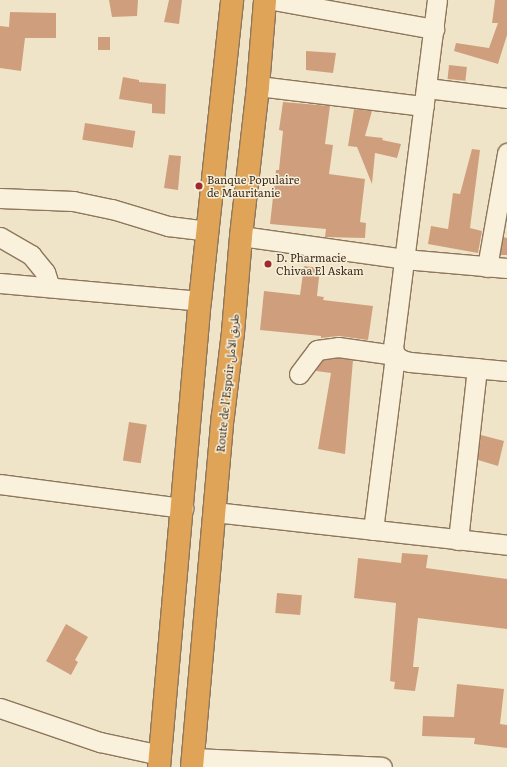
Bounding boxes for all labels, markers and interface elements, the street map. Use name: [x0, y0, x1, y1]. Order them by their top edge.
place label: Banque Populaire de Mauritanie: [207, 173, 299, 199]
marker: Banque Populaire de Mauritanie: [194, 181, 204, 191]
place label: D. Pharmacie Chivaa El Askam: [276, 251, 364, 277]
marker: D. Pharmacie Chivaa El Askam: [263, 259, 273, 269]
street label: Route de l’Espoir طريق الأمل: [213, 313, 241, 453]

